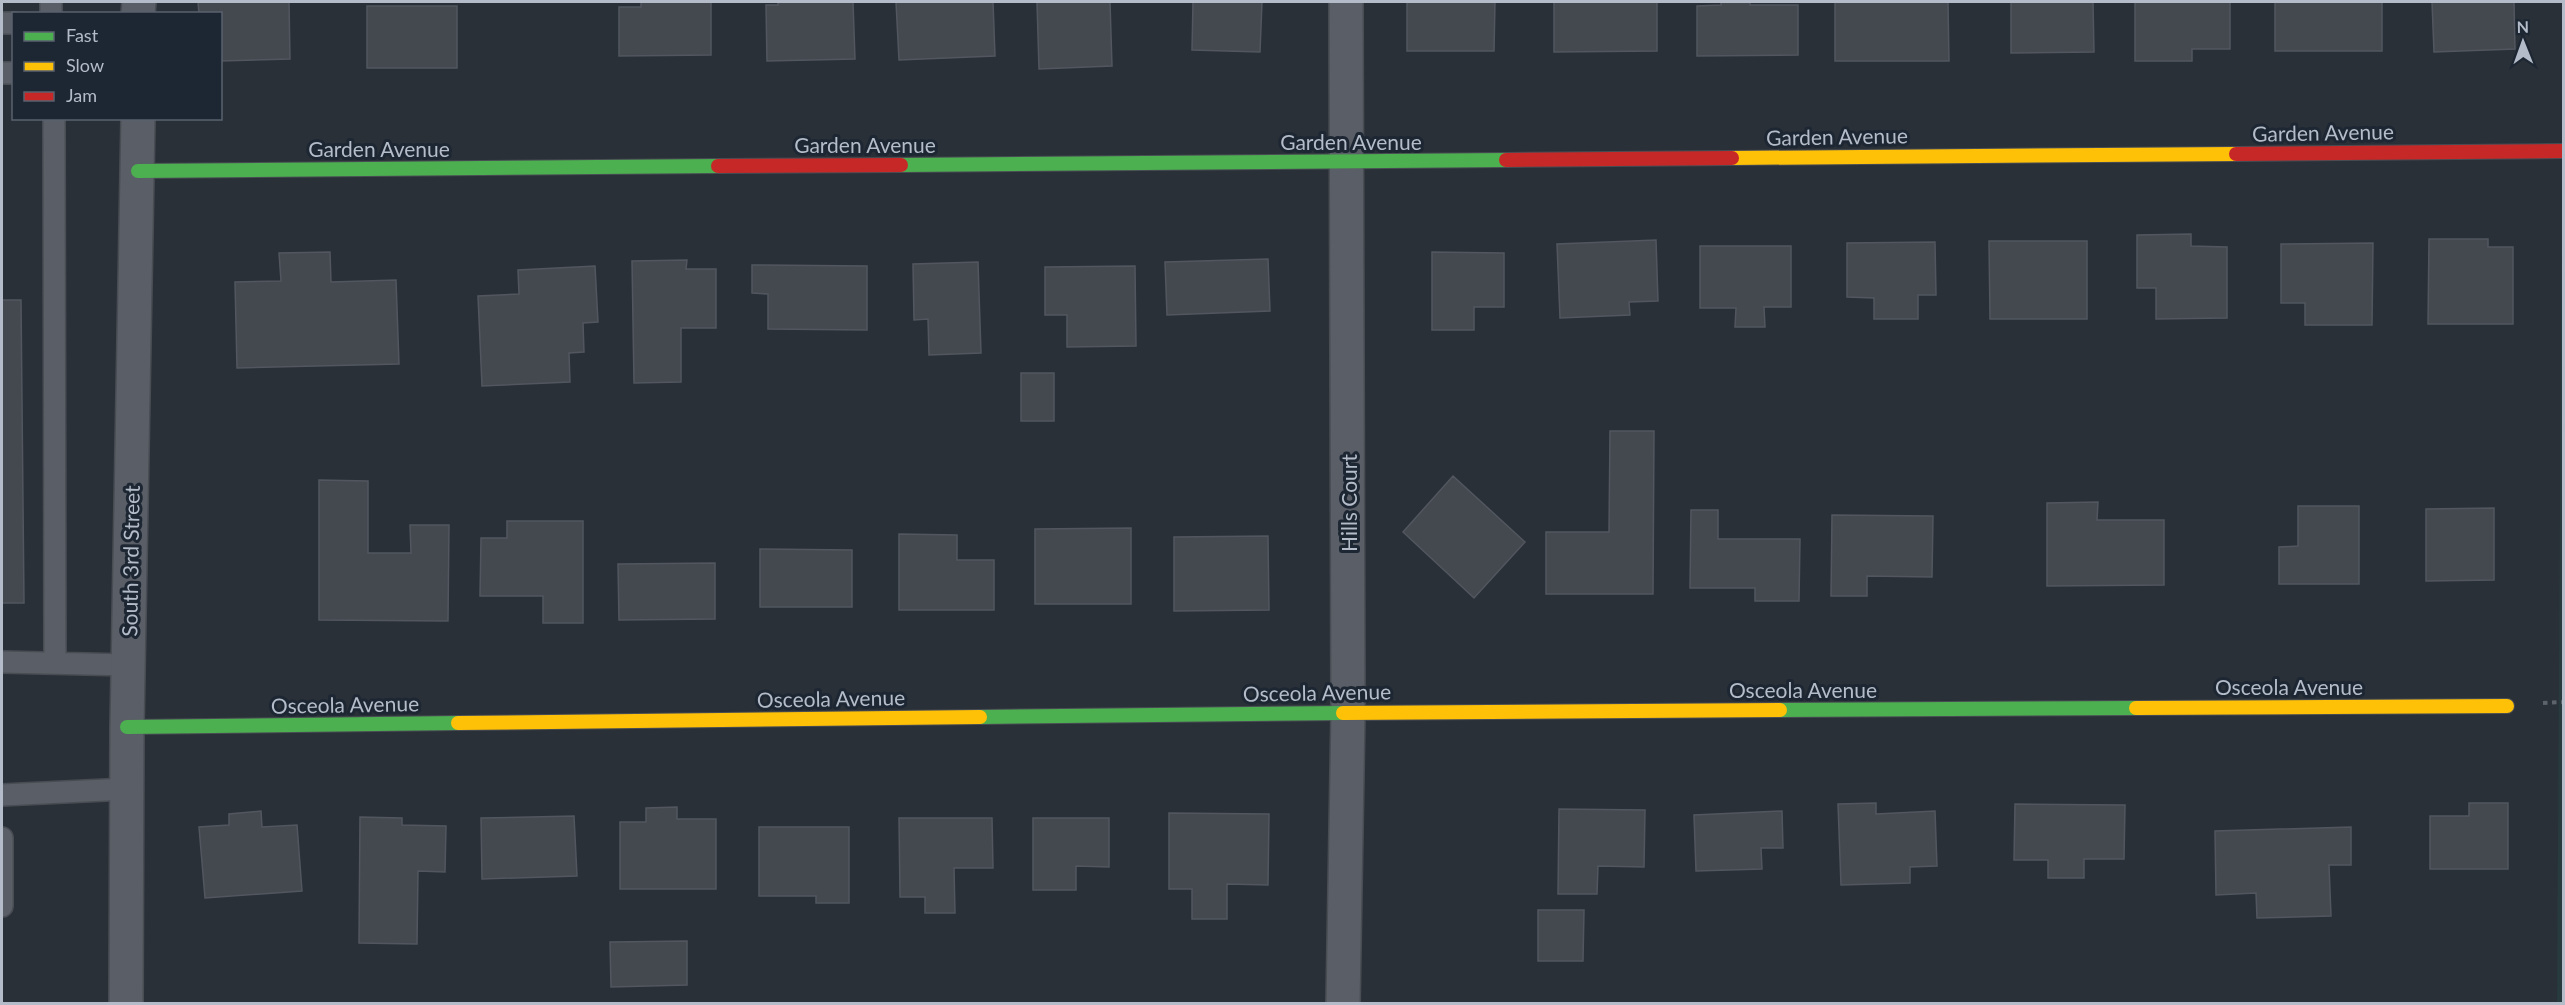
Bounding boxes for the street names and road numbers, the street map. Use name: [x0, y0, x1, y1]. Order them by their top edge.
street label: Garden Avenue: [2252, 118, 2394, 146]
street label: Garden Avenue: [1766, 122, 1908, 150]
street label: Garden Avenue: [1280, 129, 1422, 154]
street label: Garden Avenue: [794, 132, 936, 157]
street label: Garden Avenue: [308, 136, 450, 161]
street label: Hills Court: [1336, 454, 1361, 552]
street label: South 3rd Street: [116, 485, 144, 637]
street label: Osceola Avenue: [2215, 674, 2363, 699]
street label: Osceola Avenue: [1729, 677, 1877, 702]
street label: Osceola Avenue: [1243, 678, 1391, 706]
street label: Osceola Avenue: [757, 684, 905, 712]
street label: Osceola Avenue: [271, 690, 419, 718]

